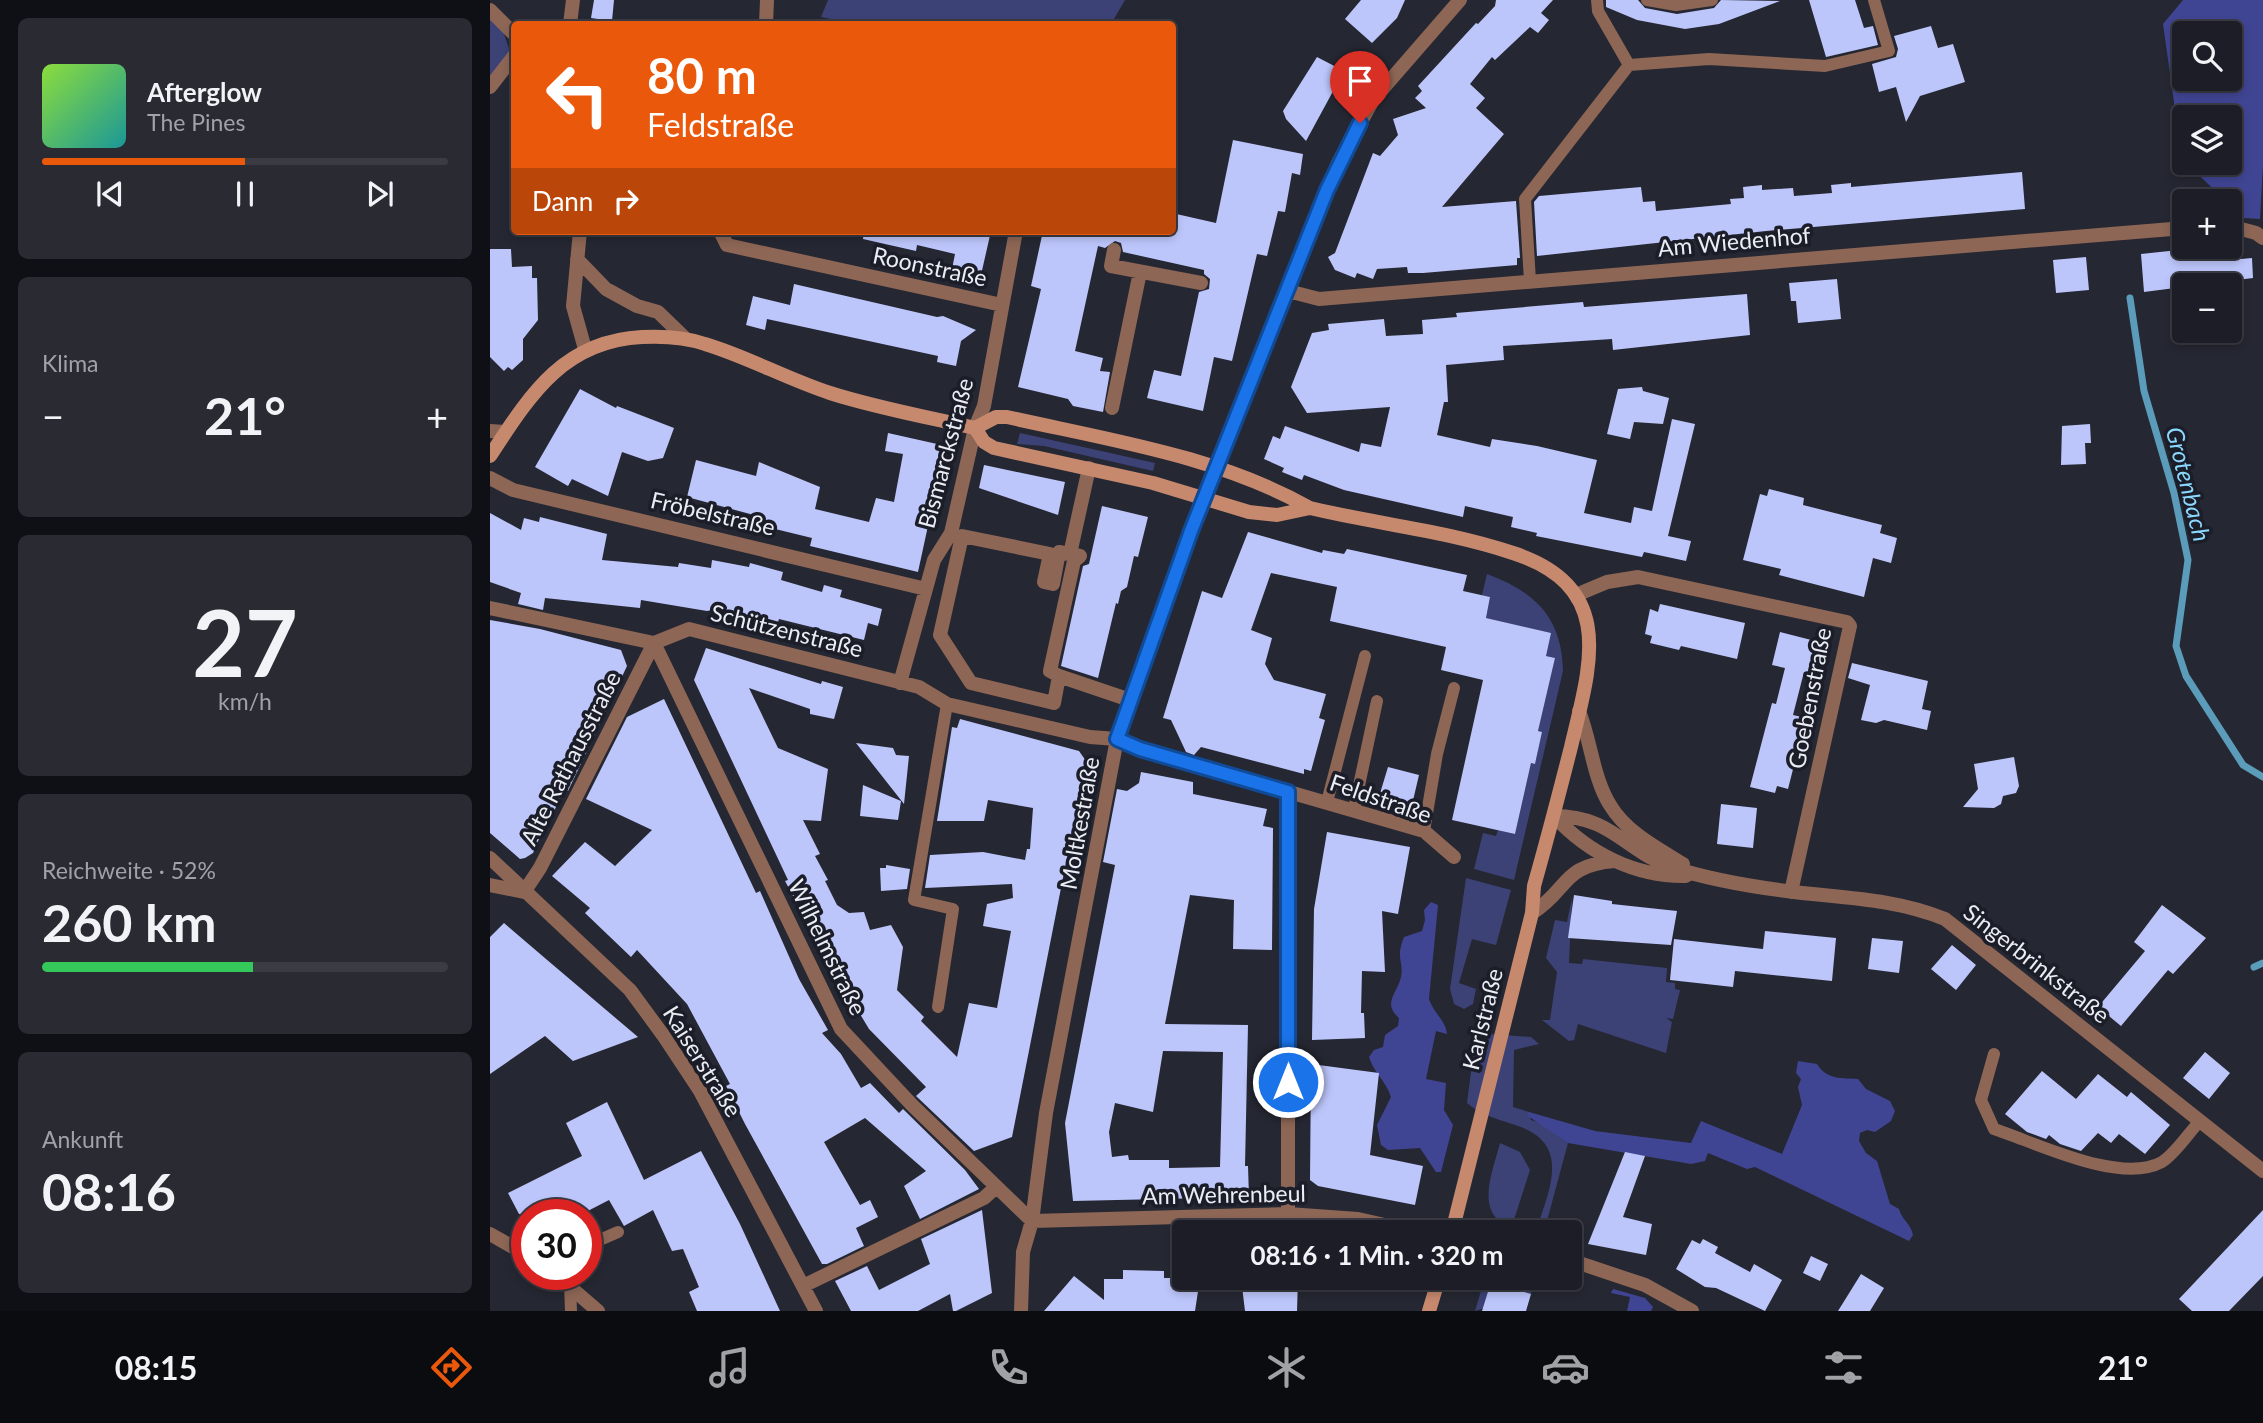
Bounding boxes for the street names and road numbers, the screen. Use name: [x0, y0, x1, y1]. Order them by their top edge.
street label: Am Wiedenhof: [1657, 220, 1811, 262]
street label: Roonstraße: [870, 240, 990, 292]
street label: Bismarckstraße: [912, 375, 978, 531]
street label: Fröbelstraße: [648, 485, 778, 541]
street label: Schützenstraße: [708, 598, 866, 662]
street label: Goebenstraße: [1782, 625, 1836, 771]
street label: Alte Rathausstraße: [514, 666, 626, 850]
street label: Moltkestraße: [1054, 754, 1104, 892]
street label: Feldstraße: [1326, 768, 1436, 828]
street label: Wilhelmstraße: [783, 875, 873, 1019]
street label: Singerbrinkstraße: [1958, 897, 2116, 1029]
street label: Karlstraße: [1456, 965, 1508, 1073]
street label: Kaiserstraße: [658, 1000, 748, 1122]
street label: Am Wehrenbeul: [1142, 1179, 1306, 1209]

